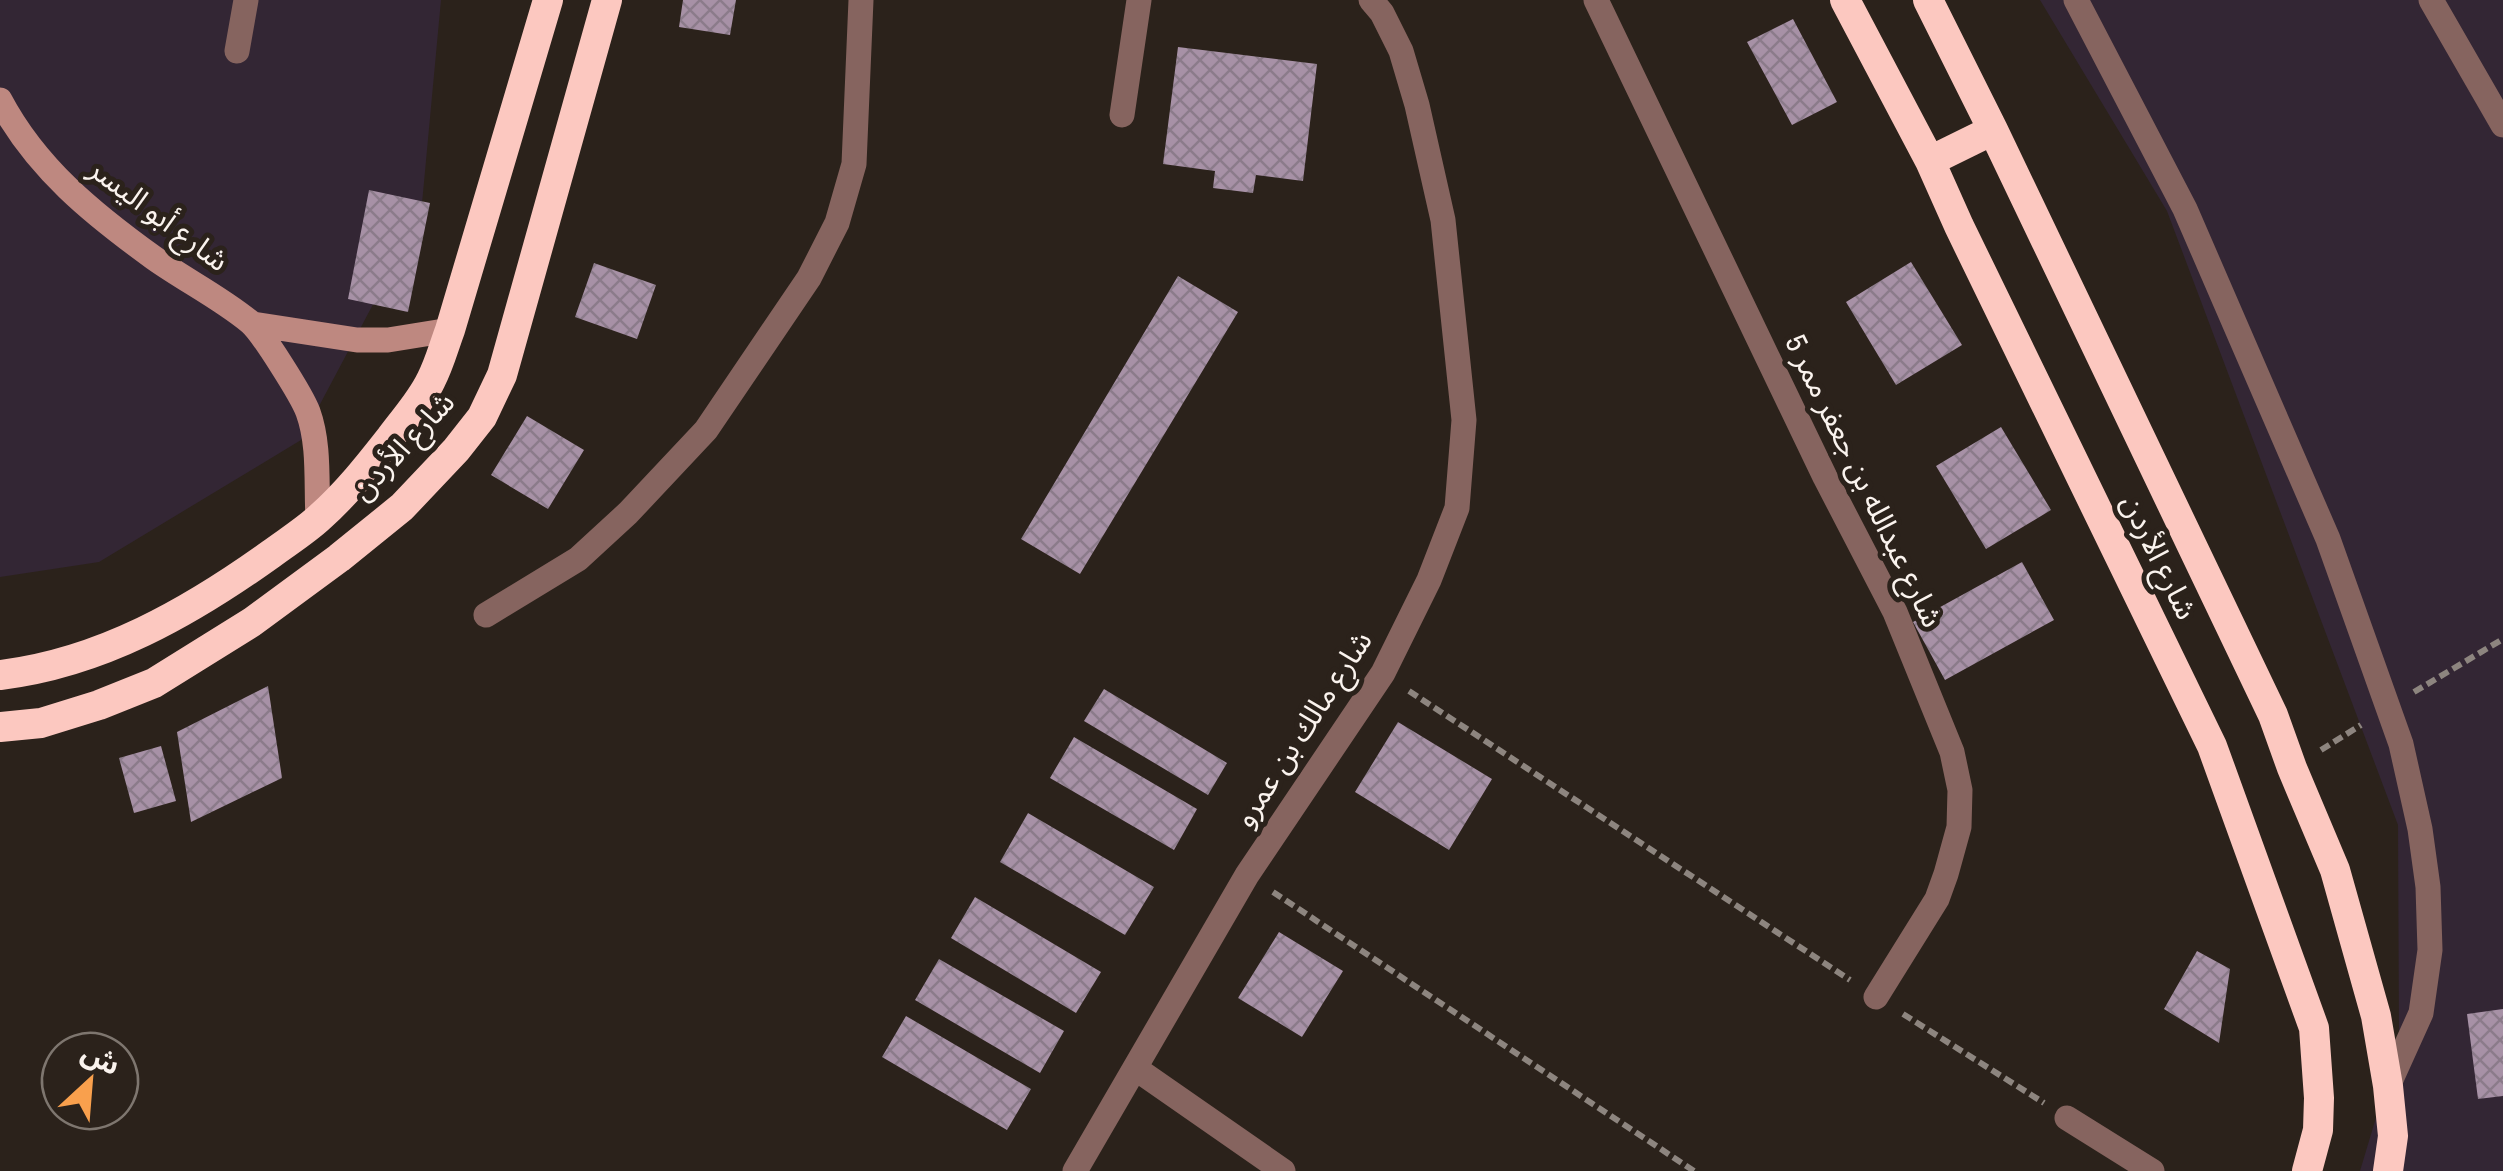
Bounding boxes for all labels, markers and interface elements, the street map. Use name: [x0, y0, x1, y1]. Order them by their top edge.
street label: شارع أبو اليسر: [79, 148, 238, 282]
street label: شارع عبدالله بن جعفر ممر 5: [1774, 327, 1953, 635]
street label: شارع الأردن: [342, 382, 465, 510]
street label: شارع الأردن: [2110, 487, 2207, 627]
street label: شارع مالك بن عمرو: [1224, 623, 1383, 836]
north arrow: [40, 1031, 140, 1131]
text: ش: [75, 1033, 127, 1084]

